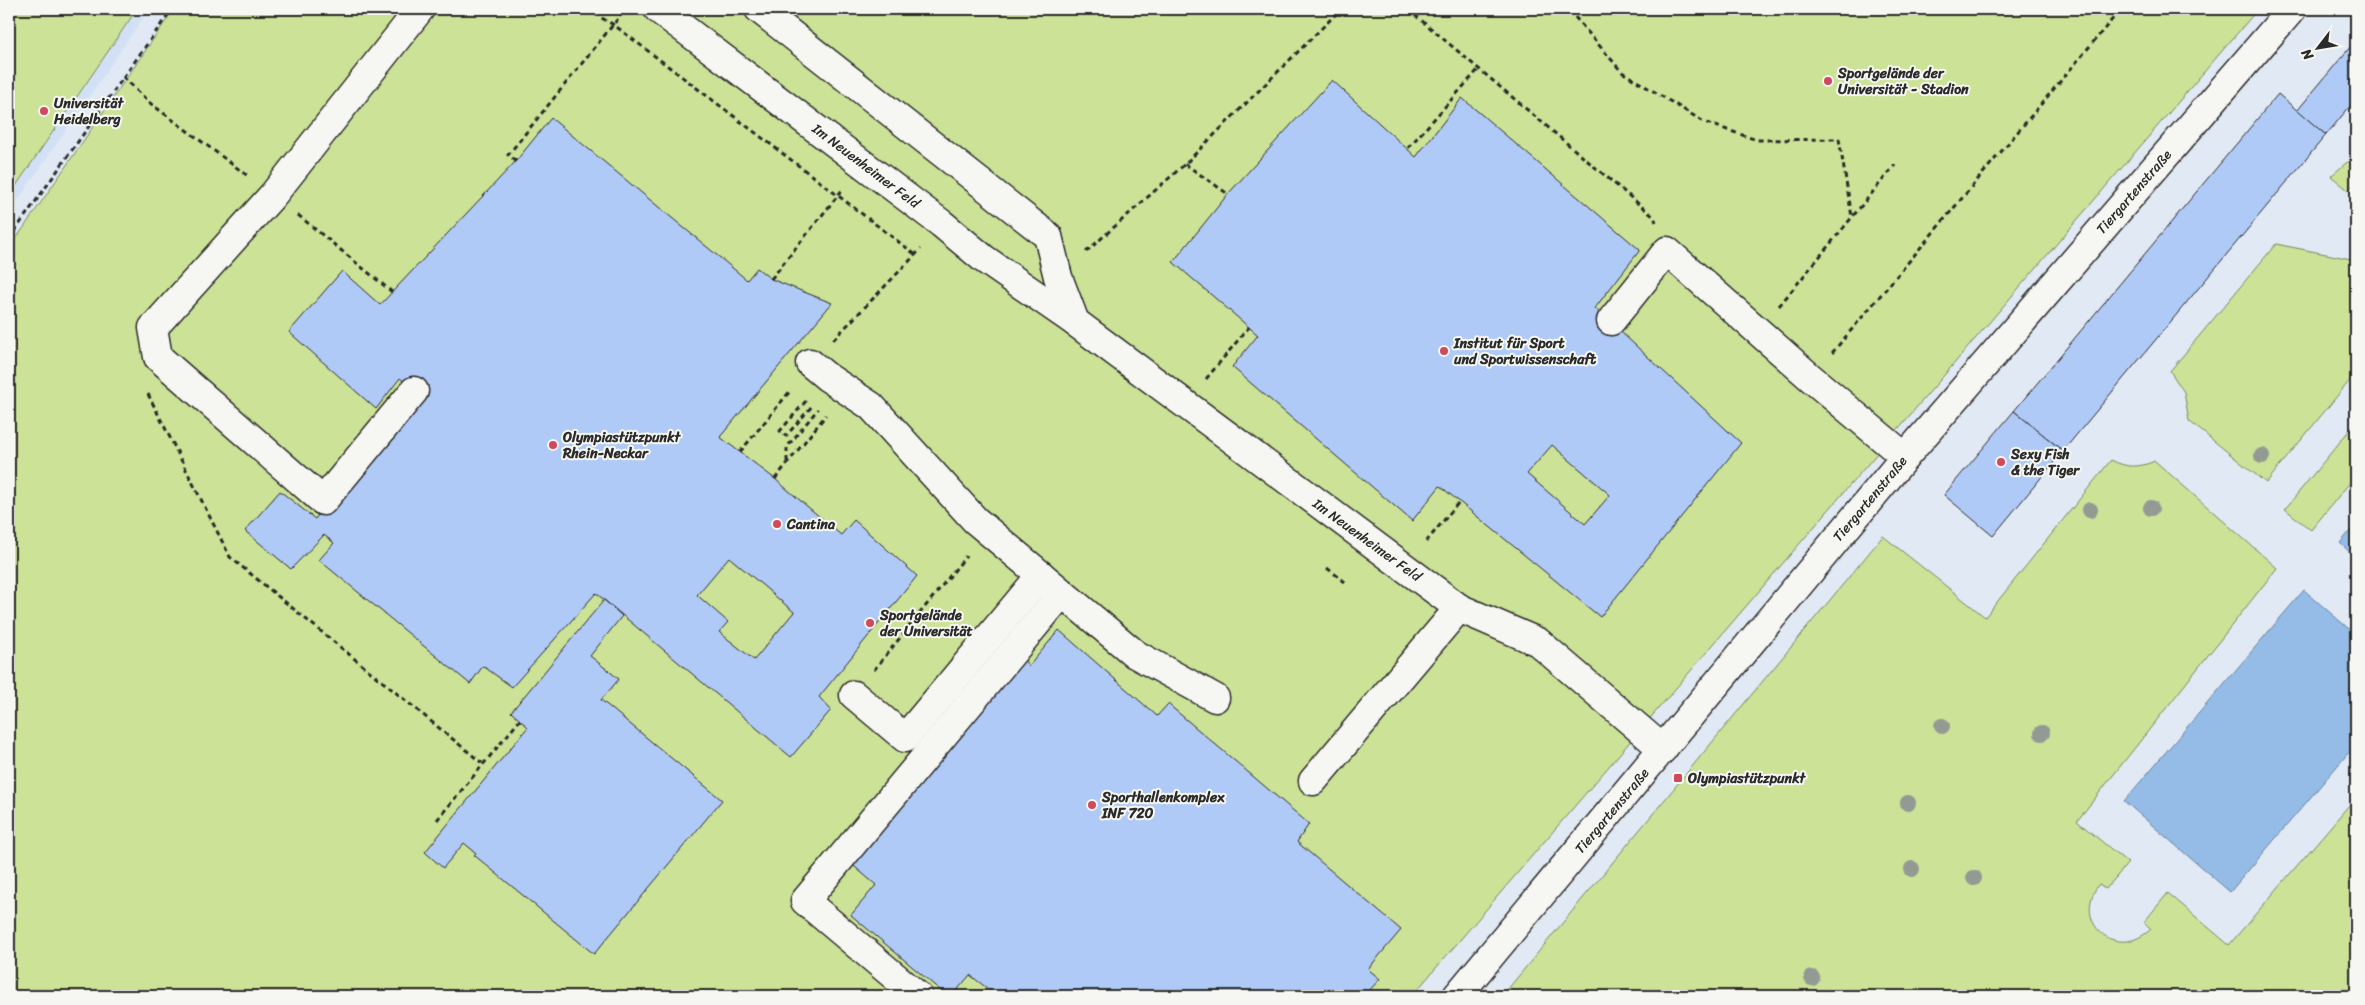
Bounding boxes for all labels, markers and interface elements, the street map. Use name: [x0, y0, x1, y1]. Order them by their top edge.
north arrow: [2292, 22, 2342, 72]
text: N: [2294, 44, 2321, 66]
place label: Sportgelände der Universität - Stadion: [1837, 61, 1969, 102]
marker: Sportgelände der Universität - Stadion: [1822, 75, 1834, 87]
place label: Universität Heidelberg: [53, 91, 125, 132]
marker: Universität Heidelberg: [38, 105, 50, 117]
street label: Im Neuenheimer Feld: [806, 116, 927, 216]
street label: Tiergartenstraße: [2090, 143, 2178, 240]
place label: Institut für Sport und Sportwissenschaft: [1453, 331, 1597, 372]
marker: Institut für Sport und Sportwissenschaft: [1438, 345, 1450, 357]
place label: Olympiastützpunkt Rhein-Neckar: [562, 425, 682, 466]
marker: Olympiastützpunkt Rhein-Neckar: [547, 439, 559, 451]
place label: Sexy Fish & the Tiger: [2010, 442, 2080, 483]
street label: Tiergartenstraße: [1826, 450, 1914, 548]
marker: Sexy Fish & the Tiger: [1995, 456, 2007, 468]
street label: Im Neuenheimer Feld: [1306, 491, 1428, 589]
place label: Cantina: [786, 512, 836, 537]
marker: Cantina: [771, 518, 783, 530]
place label: Sportgelände der Universität: [879, 603, 973, 644]
marker: Sportgelände der Universität: [864, 617, 876, 629]
street label: Tiergartenstraße: [1568, 762, 1656, 860]
place label: Olympiastützpunkt: [1687, 766, 1807, 791]
marker: Olympiastützpunkt: [1672, 772, 1684, 784]
place label: Sporthallenkomplex INF 720: [1101, 785, 1225, 826]
marker: Sporthallenkomplex INF 720: [1086, 799, 1098, 811]

